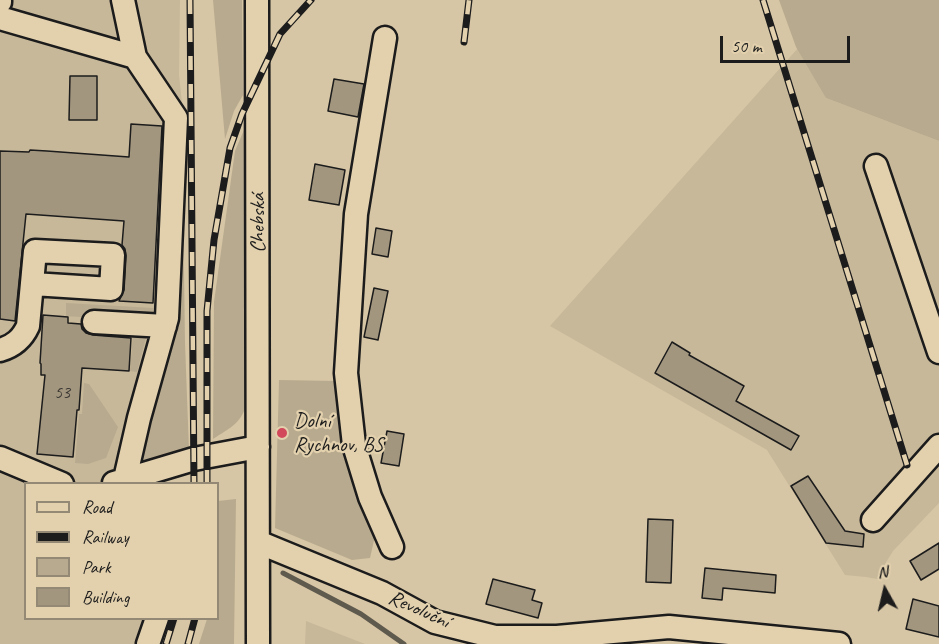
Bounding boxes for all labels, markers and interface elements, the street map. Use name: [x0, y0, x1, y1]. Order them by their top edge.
scale bar: [723, 24, 854, 62]
text: 50 m: [731, 35, 762, 57]
street label: Chebská: [245, 193, 271, 253]
house number: 53: [54, 382, 70, 404]
place label: Dolní Rychnov, BS: [294, 408, 383, 458]
marker: Dolní Rychnov, BS: [275, 426, 289, 440]
legend: [24, 482, 219, 620]
text: Road: [82, 496, 112, 518]
text: Railway: [82, 526, 129, 548]
text: Park: [82, 556, 111, 578]
north arrow: [855, 560, 915, 620]
text: N: [876, 562, 889, 583]
street label: Revoluční: [384, 585, 454, 635]
text: Building: [82, 586, 129, 608]

